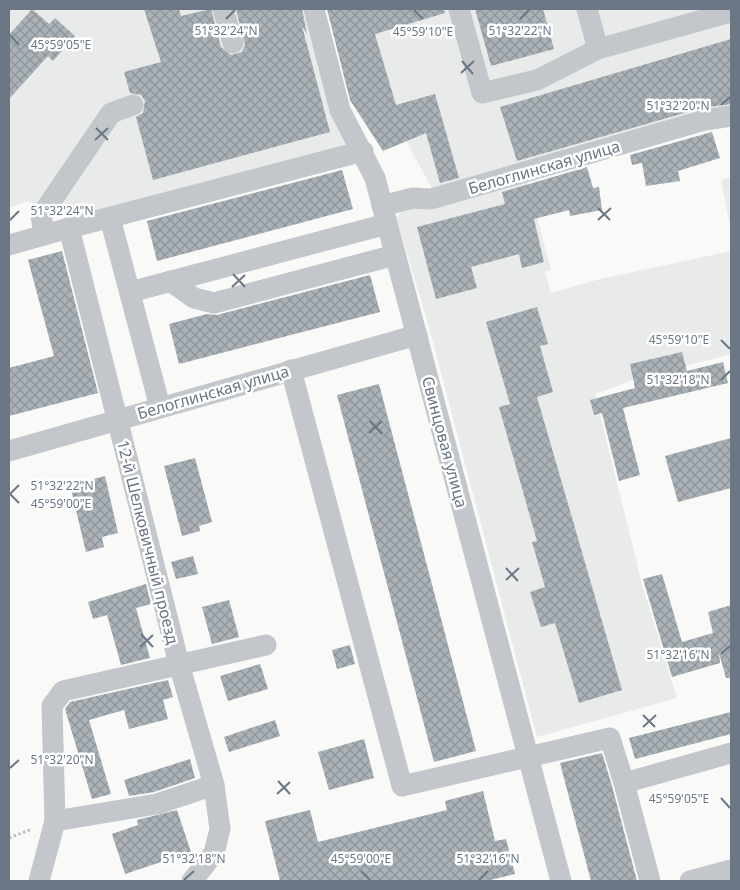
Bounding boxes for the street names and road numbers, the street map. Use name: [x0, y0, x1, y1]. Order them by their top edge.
street label: Белоглинская улица: [466, 135, 622, 199]
street label: Белоглинская улица: [135, 360, 291, 424]
street label: Свинцовая улица: [417, 374, 473, 510]
street label: 12-й Шелковичный проезд: [112, 438, 184, 647]

